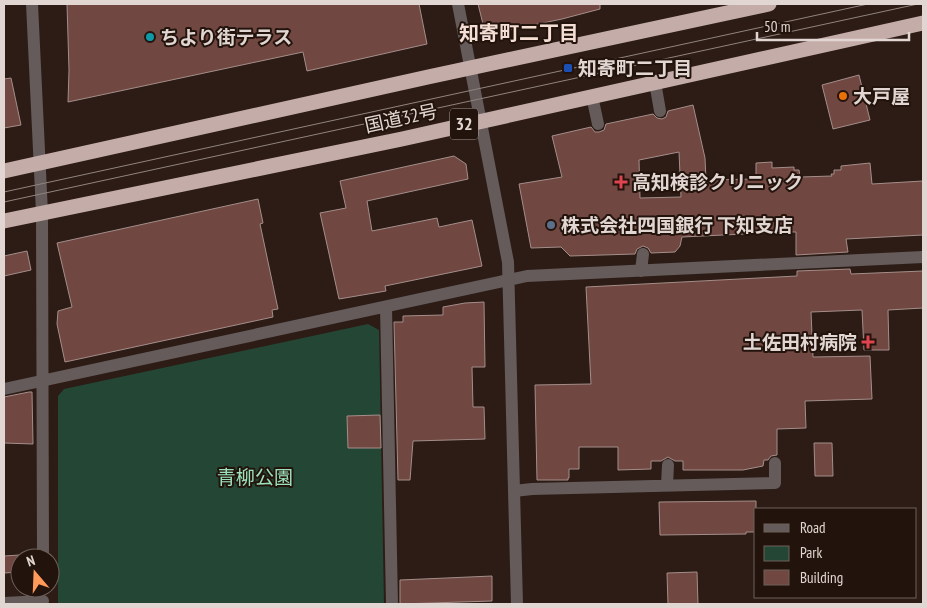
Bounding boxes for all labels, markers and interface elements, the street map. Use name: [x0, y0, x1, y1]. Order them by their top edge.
scale bar: [757, 10, 910, 42]
text: 50 m: [764, 17, 790, 36]
district label: 知寄町二丁目: [459, 20, 579, 46]
place label: ちより街テラス: [160, 25, 292, 49]
marker: ちより街テラス: [144, 31, 156, 43]
place label: 知寄町二丁目: [578, 56, 692, 80]
marker: 知寄町二丁目: [562, 62, 574, 74]
place label: 大戸屋: [853, 84, 910, 108]
marker: 大戸屋: [837, 90, 849, 102]
street label: 国道32号: [362, 99, 440, 137]
road number: 32: [450, 108, 478, 140]
place label: 高知検診クリニック: [632, 170, 803, 194]
marker: 高知検診クリニック: [614, 175, 628, 189]
place label: 株式会社四国銀行 下知支店: [561, 213, 793, 237]
marker: 株式会社四国銀行 下知支店: [545, 219, 557, 231]
place label: 土佐田村病院: [743, 330, 857, 354]
marker: 土佐田村病院: [861, 335, 875, 349]
park label: 青柳公園: [217, 465, 293, 489]
legend: [754, 508, 917, 598]
text: Road: [800, 518, 826, 537]
text: Park: [800, 543, 822, 562]
north arrow: [10, 548, 60, 598]
text: N: [24, 551, 37, 570]
text: Building: [800, 568, 843, 587]

